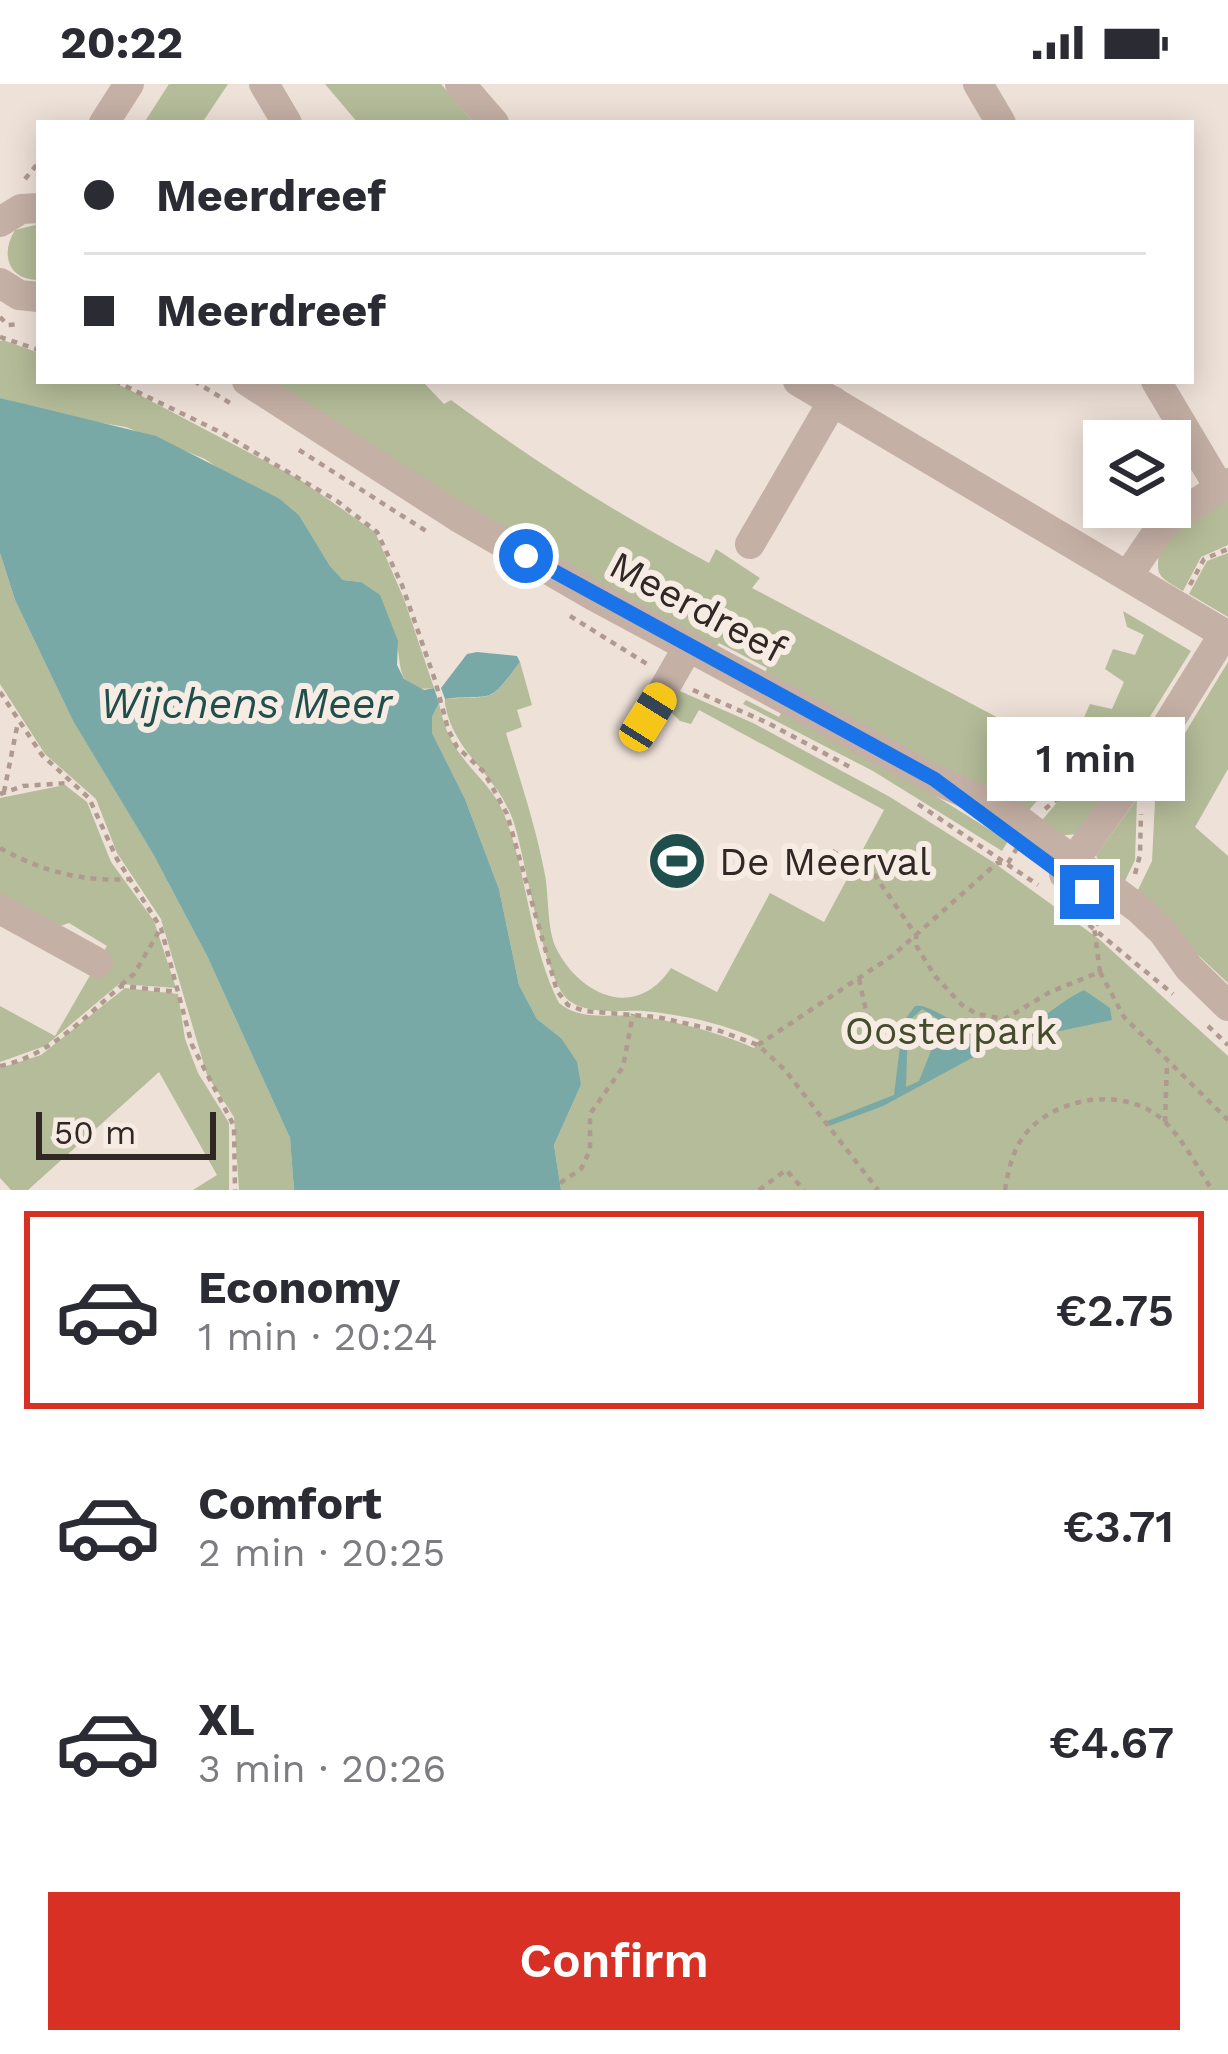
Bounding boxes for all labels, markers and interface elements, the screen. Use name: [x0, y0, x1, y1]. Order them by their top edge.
text: 20:22: [60, 16, 183, 69]
text: Meerdreef: [156, 169, 386, 222]
text: Meerdreef: [156, 284, 386, 337]
map controls: [1083, 420, 1191, 528]
button: layers: [1083, 420, 1191, 528]
route start: [499, 529, 553, 583]
street label: Meerdreef: [602, 542, 794, 672]
car: [614, 677, 682, 757]
water label: Wijchens Meer: [100, 679, 394, 728]
callout: 1 min: [988, 718, 1186, 802]
text: 1 min: [1036, 736, 1136, 781]
sports icon: De Meerval: [646, 830, 708, 892]
place label: De Meerval: [719, 839, 931, 884]
route end: [1060, 865, 1114, 919]
park label: Oosterpark: [845, 1008, 1057, 1053]
scale bar: [36, 1106, 216, 1159]
text: 50 m: [54, 1113, 136, 1152]
icon: car: [54, 1256, 162, 1364]
text: Economy: [198, 1261, 400, 1314]
text: €2.75: [1055, 1284, 1174, 1337]
text: 1 min · 20:24: [198, 1314, 438, 1359]
icon: car: [54, 1472, 162, 1580]
text: Comfort: [198, 1477, 382, 1530]
text: €3.71: [1063, 1500, 1174, 1553]
text: 2 min · 20:25: [198, 1530, 445, 1575]
icon: car: [54, 1688, 162, 1796]
text: XL: [198, 1693, 255, 1746]
text: €4.67: [1049, 1716, 1174, 1769]
text: 3 min · 20:26: [198, 1746, 446, 1791]
button: Confirm: [48, 1892, 1180, 2030]

